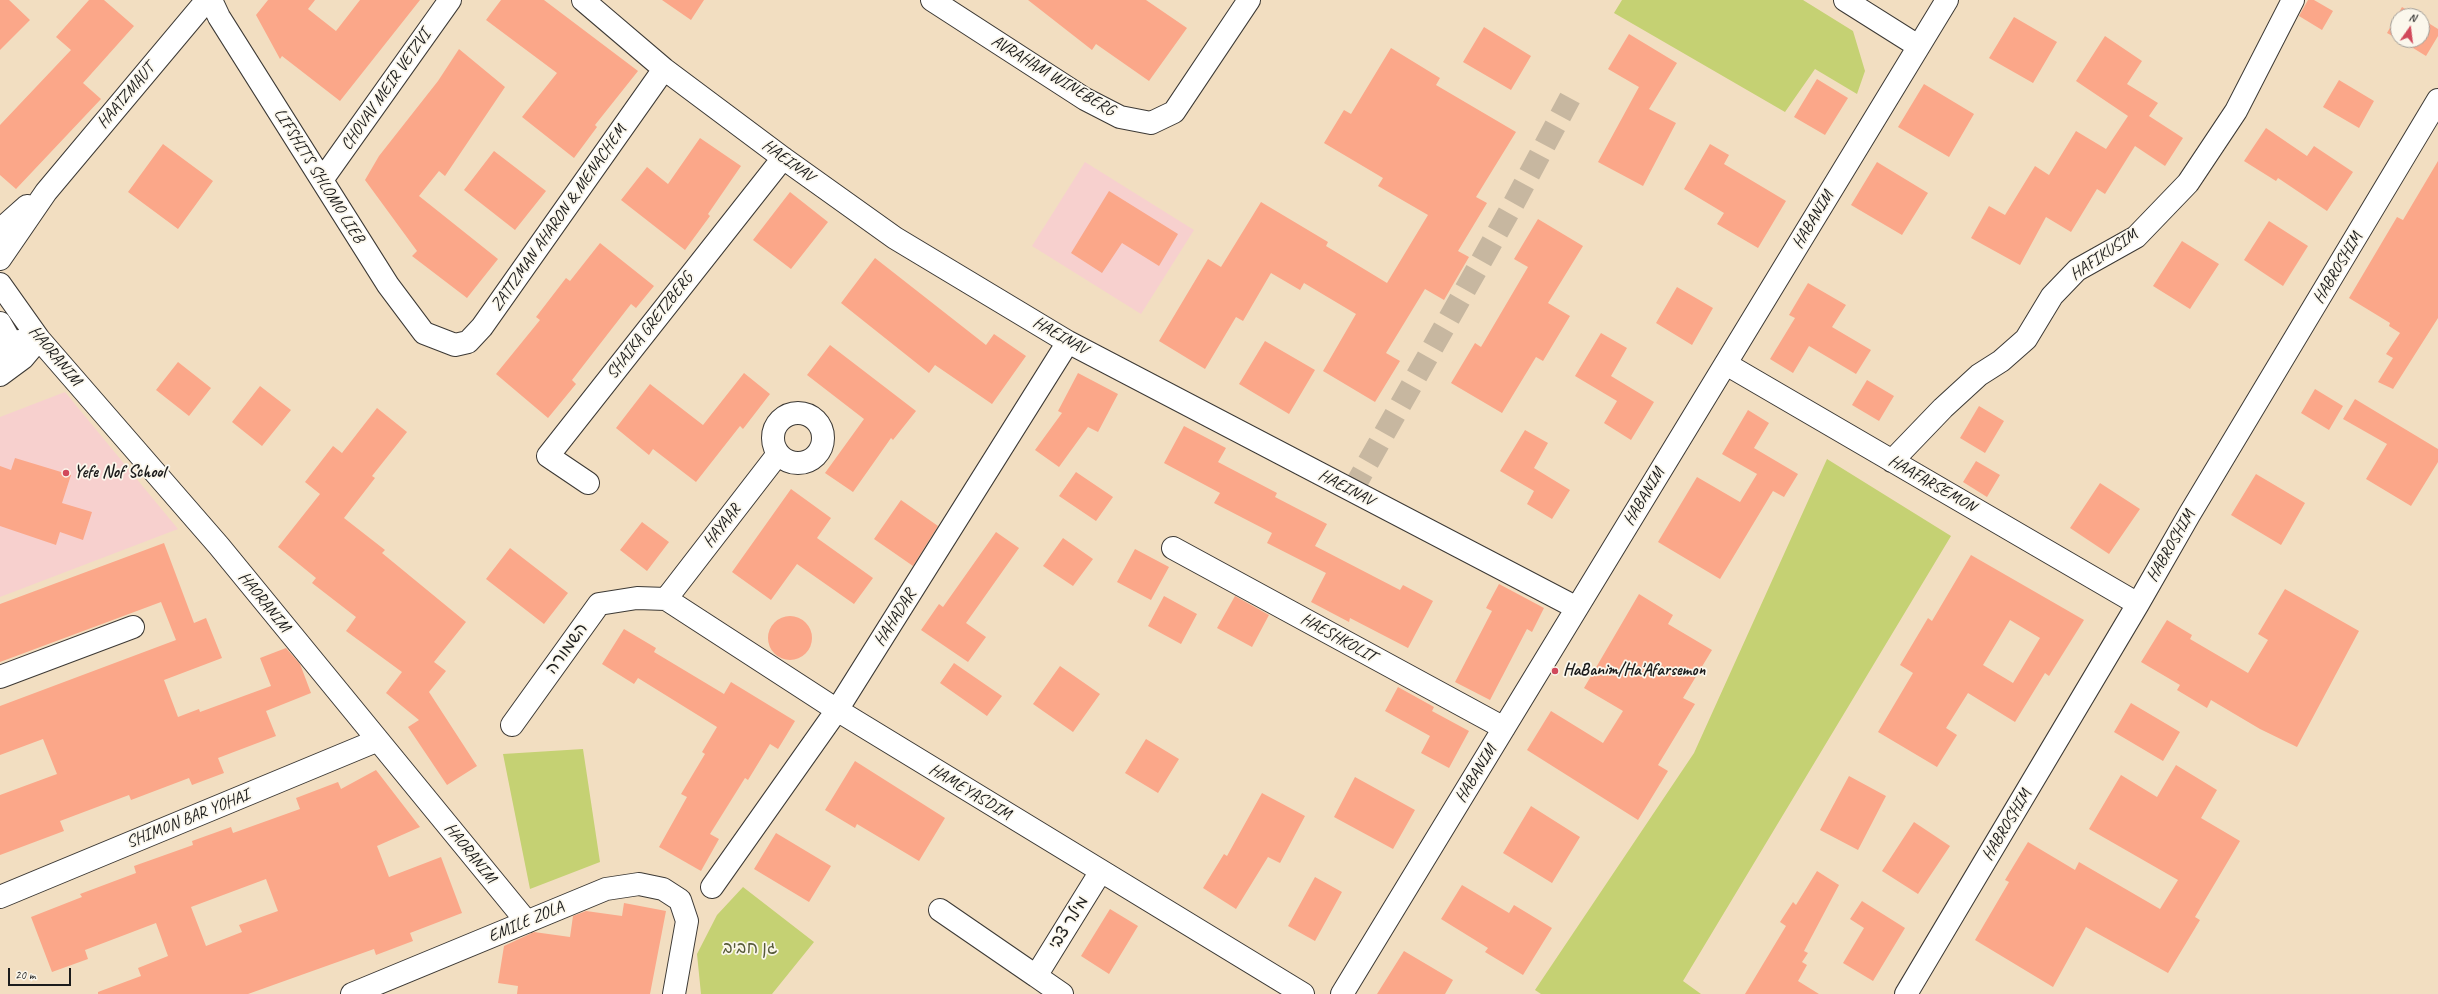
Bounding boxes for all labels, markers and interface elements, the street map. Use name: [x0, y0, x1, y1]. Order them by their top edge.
north arrow: [2390, 8, 2430, 48]
text: N: [2408, 10, 2418, 25]
street label: CHOVAV MEIR VETZVI: [337, 26, 435, 154]
street label: AVRAHAM WINEBERG: [987, 31, 1119, 121]
street label: HAATZMAUT: [93, 59, 159, 133]
street label: LIFSHITS SHLOMO LIEB: [269, 105, 369, 247]
street label: ZATTZMAN AHARON & MENACHEM: [487, 121, 631, 315]
street label: HAEINAV: [758, 135, 818, 187]
street label: HABANIM: [1788, 187, 1838, 253]
street label: HAFIKUSIM: [2066, 225, 2142, 285]
street label: HABROSHIM: [2309, 228, 2367, 308]
street label: SHAIKA GRETZBERG: [602, 269, 698, 383]
street label: HAEINAV: [1029, 312, 1091, 360]
street label: HAORANIM: [24, 322, 86, 390]
street label: HAAFARSEMON: [1885, 451, 1979, 517]
place label: Yefe Nof School: [74, 463, 165, 483]
street label: HABANIM: [1619, 464, 1669, 530]
street label: HAEINAV: [1315, 465, 1377, 511]
marker: Yefe Nof School: [61, 468, 71, 478]
street label: HAYAAR: [699, 500, 745, 552]
street label: HABROSHIM: [2142, 506, 2200, 586]
street label: HAORANIM: [233, 568, 295, 636]
street label: HAHADAR: [870, 586, 920, 650]
street label: HAESHKOLIT: [1297, 609, 1379, 667]
street label: השמורה: [542, 619, 592, 679]
place label: HaBanim/Ha'Afarsemon: [1563, 661, 1705, 681]
marker: HaBanim/Ha'Afarsemon: [1550, 666, 1560, 676]
street label: HABANIM: [1451, 741, 1501, 807]
street label: HAMEYASDIM: [925, 759, 1015, 825]
street label: SHIMON BAR YOHAI: [124, 785, 252, 853]
street label: HABROSHIM: [1978, 785, 2036, 865]
street label: HAORANIM: [439, 819, 501, 887]
street label: מילר צבי: [1045, 893, 1093, 953]
street label: EMILE ZOLA: [485, 897, 567, 947]
park label: גן חביב: [723, 939, 777, 959]
scale bar: [10, 960, 73, 986]
text: 20 m: [15, 967, 35, 983]

